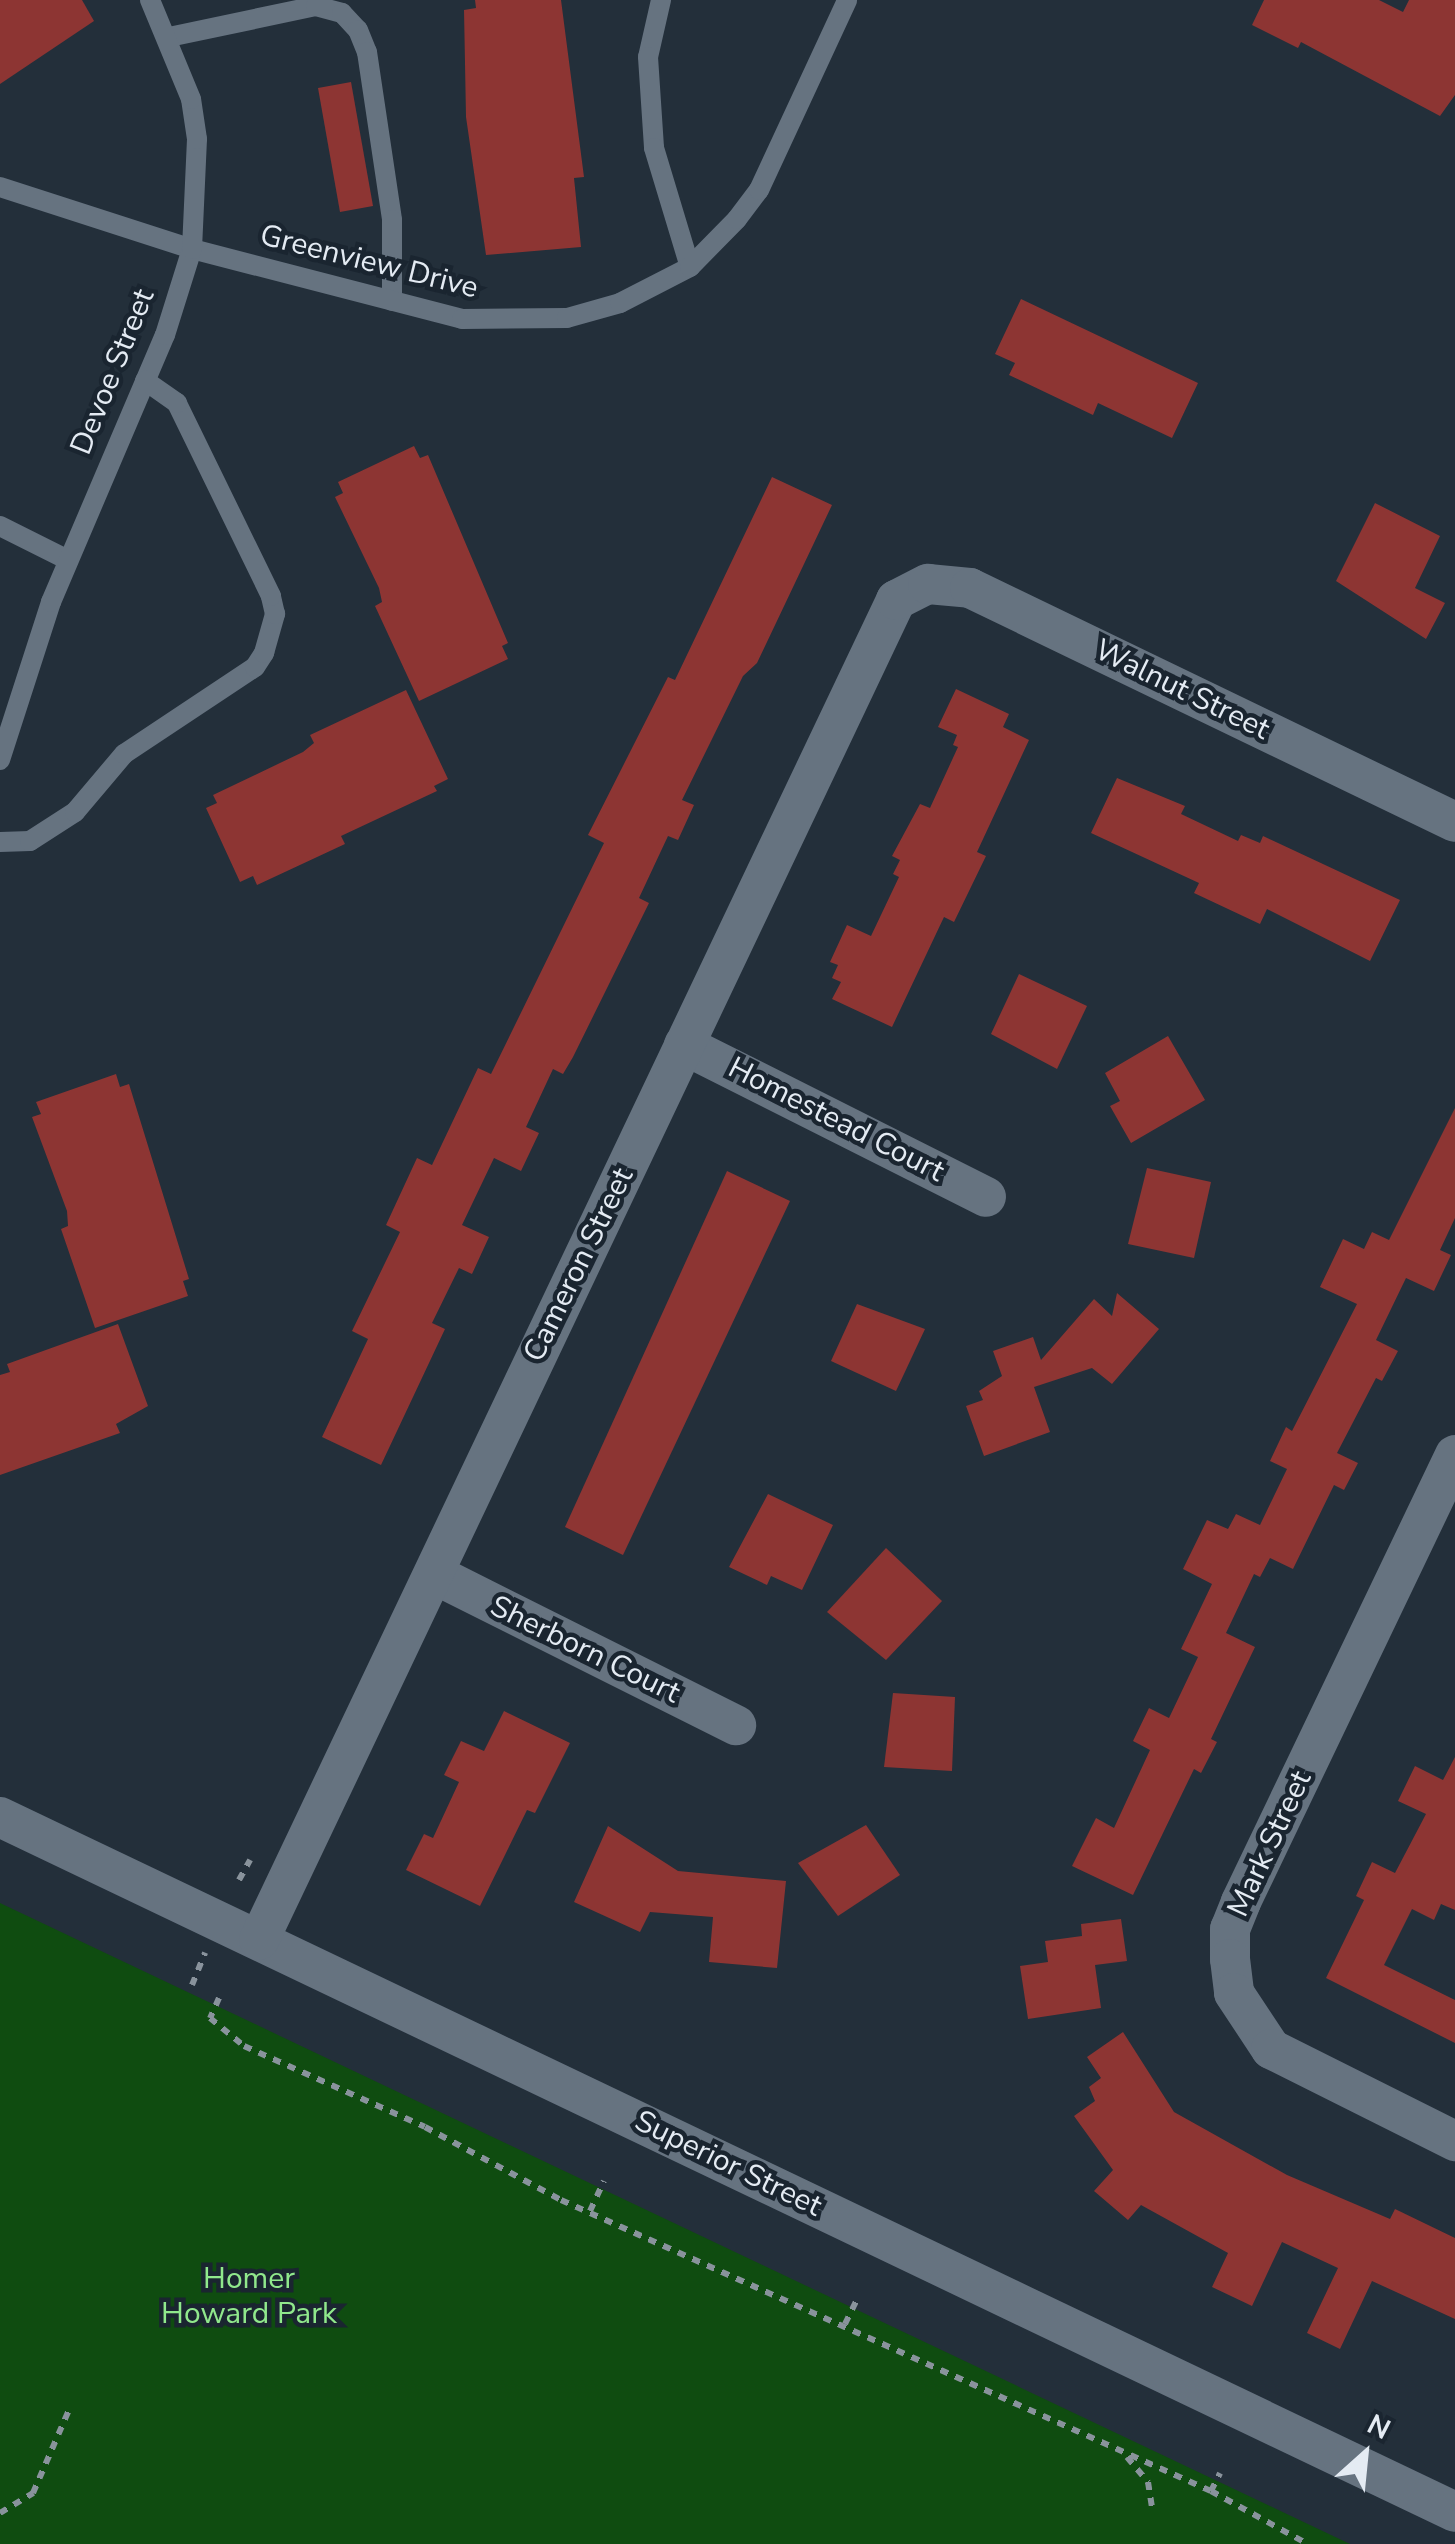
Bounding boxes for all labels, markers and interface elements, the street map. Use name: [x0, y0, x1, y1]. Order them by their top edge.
street label: Greenview Drive: [256, 218, 482, 306]
street label: Devoe Street: [63, 284, 163, 460]
street label: Walnut Street: [1089, 632, 1275, 748]
street label: Homestead Court: [722, 1050, 950, 1190]
street label: Cameron Street: [517, 1162, 641, 1368]
street label: Sherborn Court: [484, 1589, 686, 1711]
street label: Mark Street: [1221, 1765, 1319, 1923]
street label: Superior Street: [629, 2103, 827, 2225]
park label: Homer Howard Park: [161, 2261, 337, 2332]
north arrow: [1315, 2404, 1415, 2504]
text: N: [1361, 2406, 1397, 2449]

